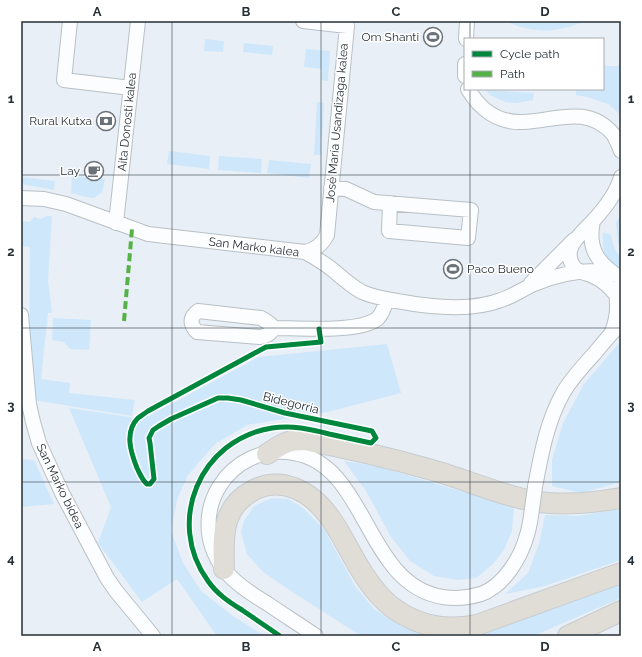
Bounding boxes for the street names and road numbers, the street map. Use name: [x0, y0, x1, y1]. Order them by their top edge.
street label: José María Usandizaga kalea: [323, 43, 351, 203]
street label: Aita Donosti kalea: [115, 72, 139, 172]
street label: San Marko kalea: [208, 235, 300, 259]
street label: Bidegorria: [262, 389, 320, 417]
street label: San Marko bidea: [33, 441, 87, 531]

